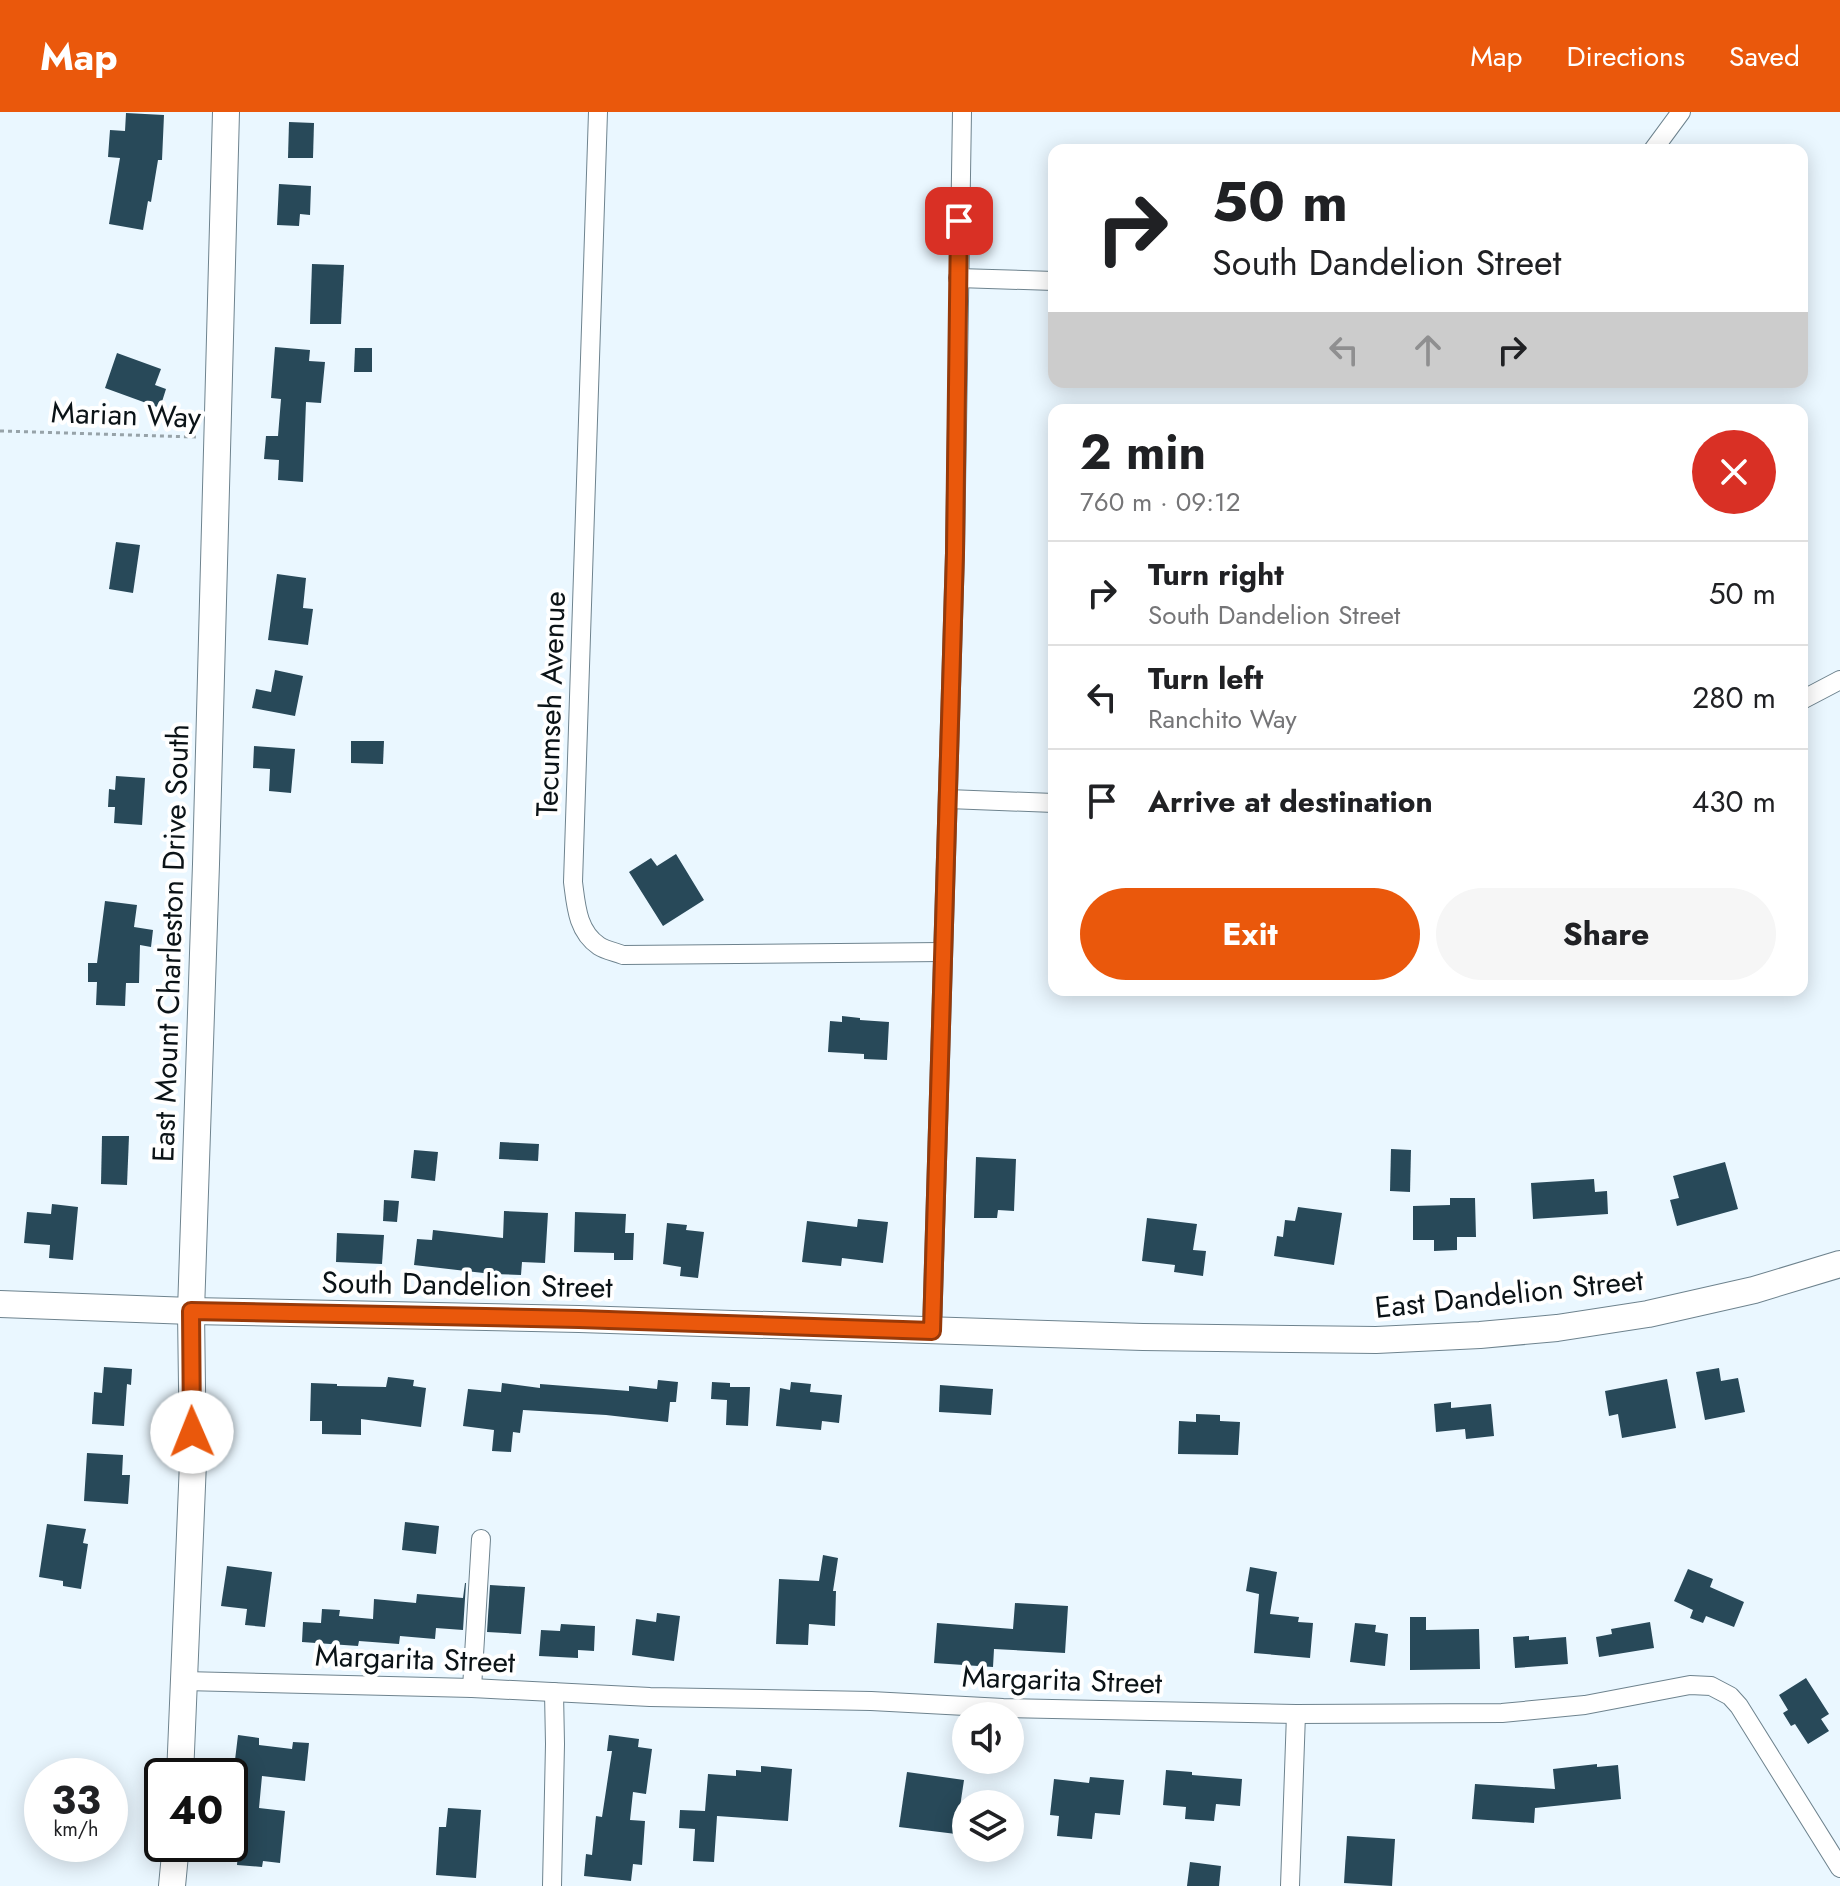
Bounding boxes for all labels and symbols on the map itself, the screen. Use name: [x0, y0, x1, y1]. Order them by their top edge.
pin: [925, 187, 993, 255]
street label: Marian Way: [50, 390, 203, 439]
street label: Tecumseh Avenue: [525, 590, 576, 817]
street label: East Mount Charleston Drive South: [141, 723, 200, 1163]
street label: East Dandelion Street: [1373, 1258, 1646, 1329]
street label: South Dandelion Street: [321, 1260, 614, 1309]
position arrow: [150, 1390, 234, 1474]
street label: Margarita Street: [314, 1634, 517, 1684]
street label: Margarita Street: [961, 1655, 1164, 1705]
speed limit sign: 40: [144, 1758, 248, 1862]

